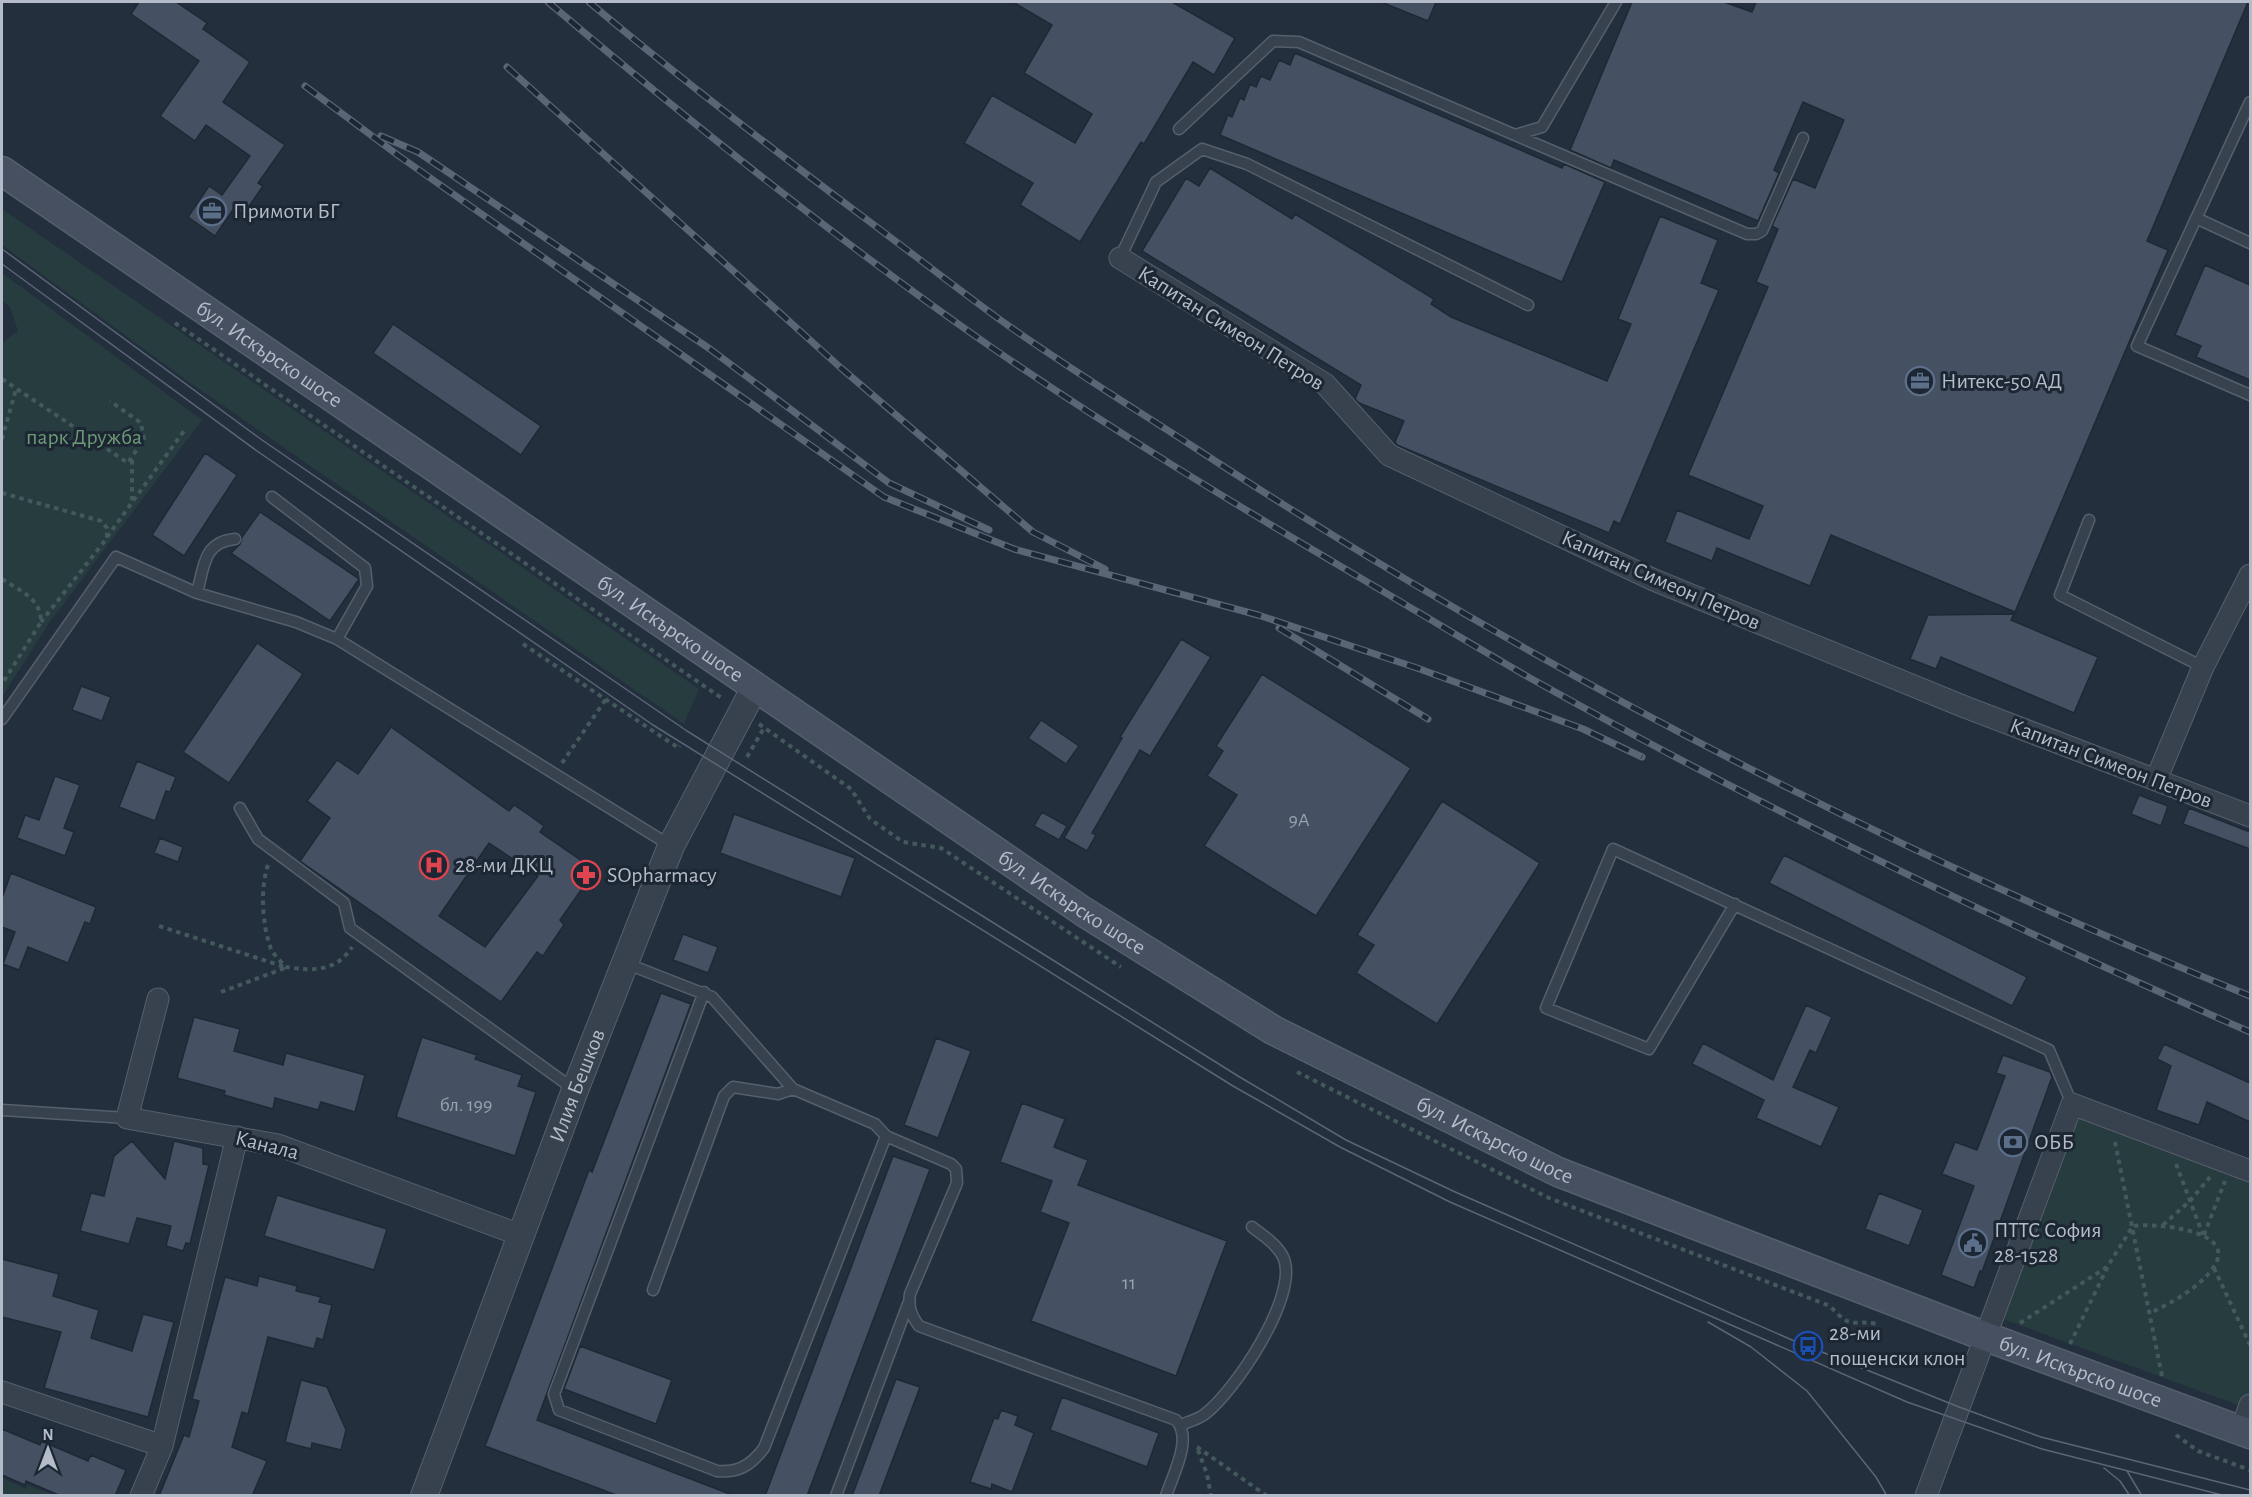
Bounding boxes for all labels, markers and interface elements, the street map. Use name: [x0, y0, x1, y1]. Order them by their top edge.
office icon: Примоти БГ: [196, 195, 228, 227]
place label: Примоти БГ: [233, 200, 340, 222]
street label: Капитан Симеон Петров: [1134, 262, 1328, 394]
street label: бул. Искърско шосе: [192, 296, 346, 412]
office icon: Нитекс-50 АД: [1904, 365, 1936, 397]
place label: Нитекс-50 АД: [1941, 370, 2062, 392]
park label: парк Дружба: [26, 426, 142, 448]
street label: Капитан Симеон Петров: [1558, 526, 1764, 634]
street label: бул. Искърско шосе: [593, 571, 747, 686]
street label: Капитан Симеон Петров: [2007, 714, 2215, 812]
house number: 9A: [1289, 810, 1310, 830]
street label: бул. Искърско шосе: [994, 846, 1150, 959]
hospital icon: 28-ми ДКЦ: [418, 849, 450, 881]
place label: 28-ми ДКЦ: [455, 854, 553, 876]
pharmacy icon: SOpharmacy: [570, 859, 602, 891]
place label: SOpharmacy: [607, 864, 717, 886]
street label: Илия Бешков: [546, 1026, 609, 1145]
street label: бул. Искърско шосе: [1413, 1092, 1576, 1188]
house number: бл. 199: [440, 1095, 492, 1115]
bank icon: ОББ: [1997, 1126, 2029, 1158]
street label: Канала: [233, 1127, 301, 1163]
place label: ОББ: [2034, 1131, 2074, 1153]
place label: ПТТС София 28-1528: [1994, 1219, 2101, 1266]
public building icon: ПТТС София 28-1528: [1957, 1227, 1989, 1259]
house number: 11: [1122, 1273, 1136, 1293]
place label: 28-ми пощенски клон: [1829, 1322, 1966, 1369]
bus stop icon: 28-ми пощенски клон: [1792, 1330, 1824, 1362]
street label: бул. Искърско шосе: [1996, 1332, 2165, 1412]
north arrow: [18, 1419, 78, 1479]
text: N: [42, 1427, 54, 1443]

